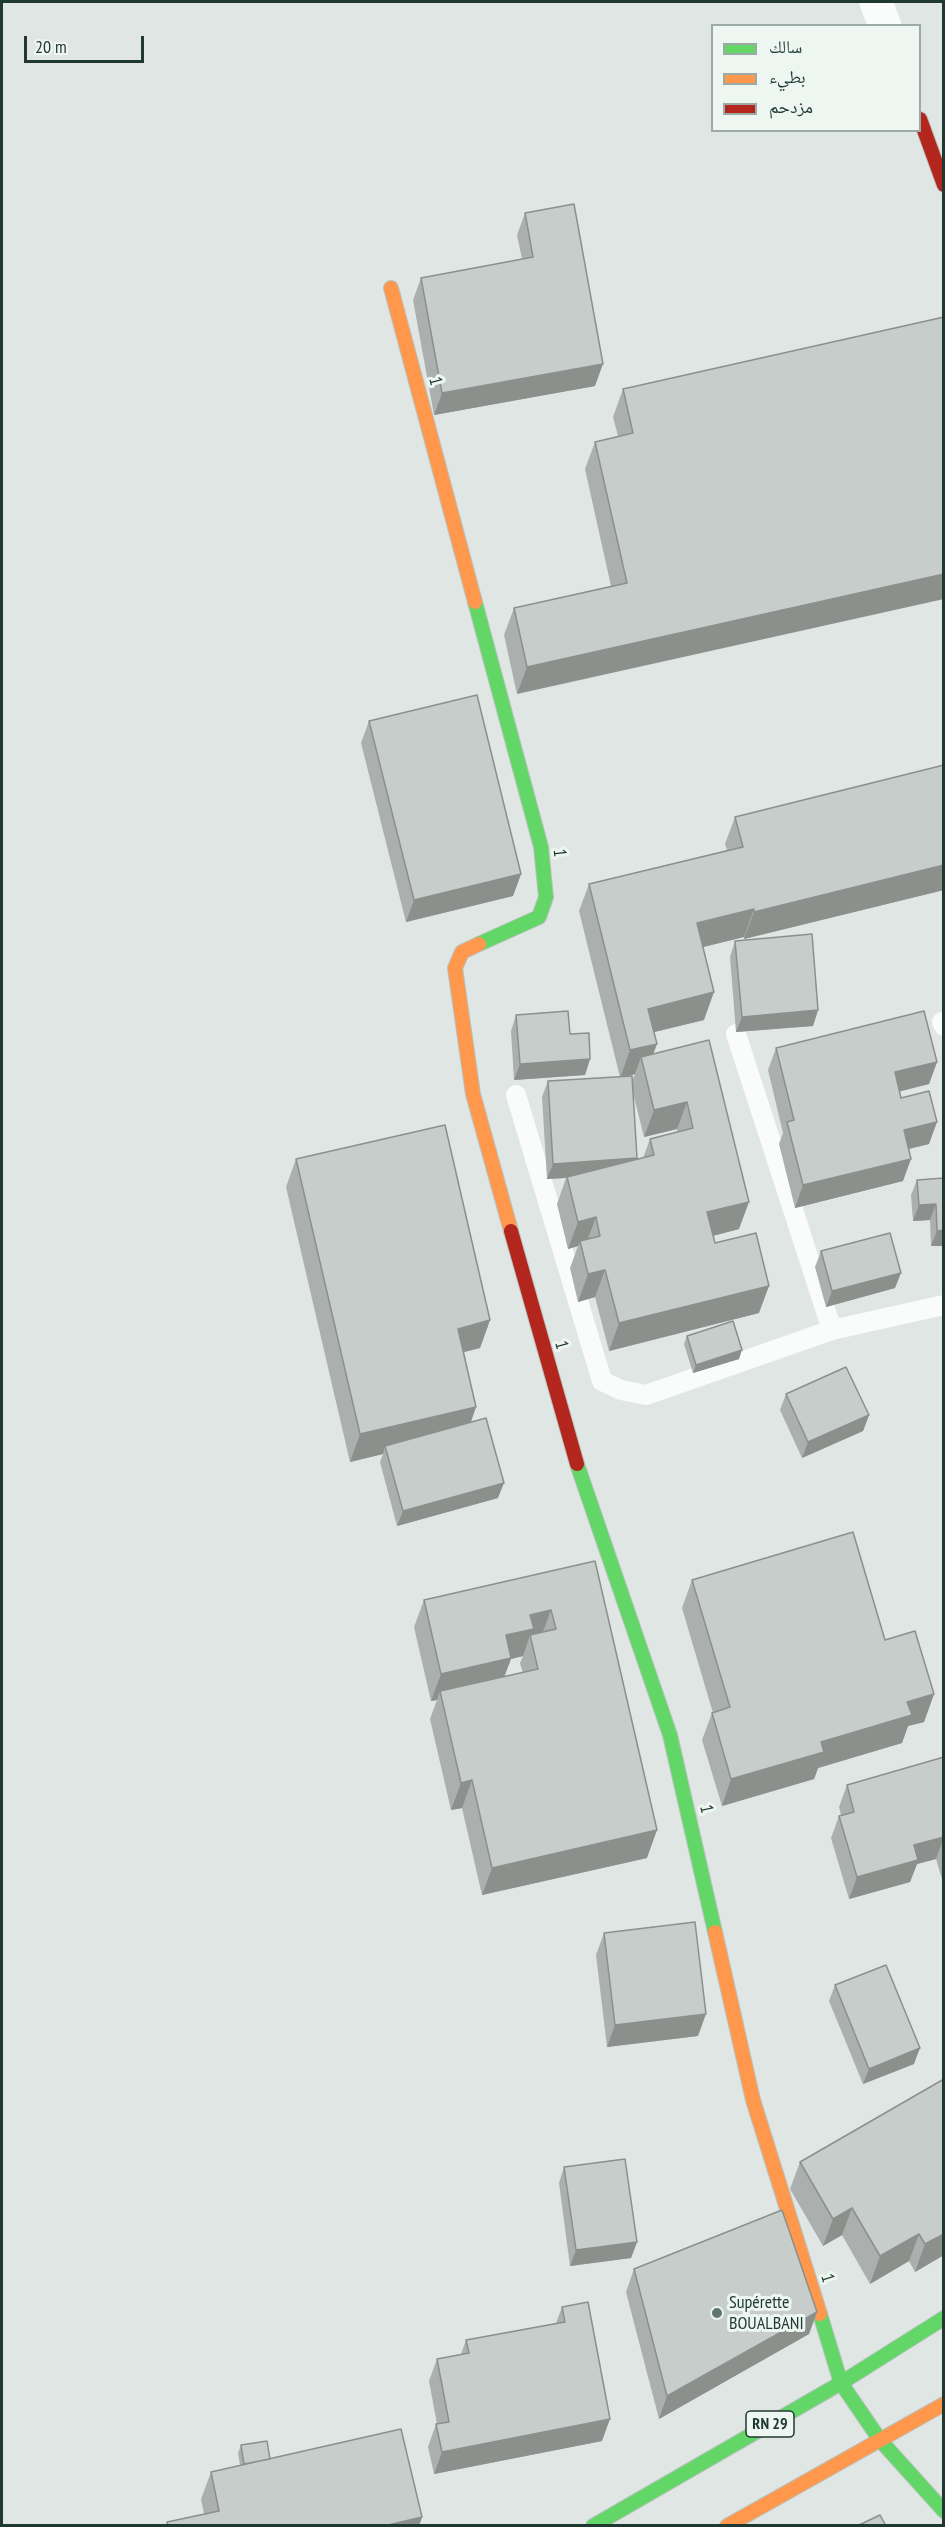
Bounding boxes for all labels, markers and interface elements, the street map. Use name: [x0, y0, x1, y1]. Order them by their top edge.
scale bar: [27, 24, 147, 62]
legend: [711, 24, 921, 132]
text: 20 m: [35, 35, 67, 58]
text: سالك: [769, 35, 802, 58]
text: بطيء: [769, 65, 806, 88]
text: مزدحم: [769, 95, 813, 118]
street label: 1: [424, 374, 446, 388]
street label: 1: [548, 848, 570, 858]
street label: 1: [550, 1338, 572, 1352]
street label: 1: [695, 1803, 717, 1815]
street label: 1: [815, 2271, 839, 2285]
place label: Supérette BOUALBANI: [729, 2292, 804, 2334]
marker: Supérette BOUALBANI: [710, 2306, 724, 2320]
road number: RN 29: [746, 2411, 794, 2437]

